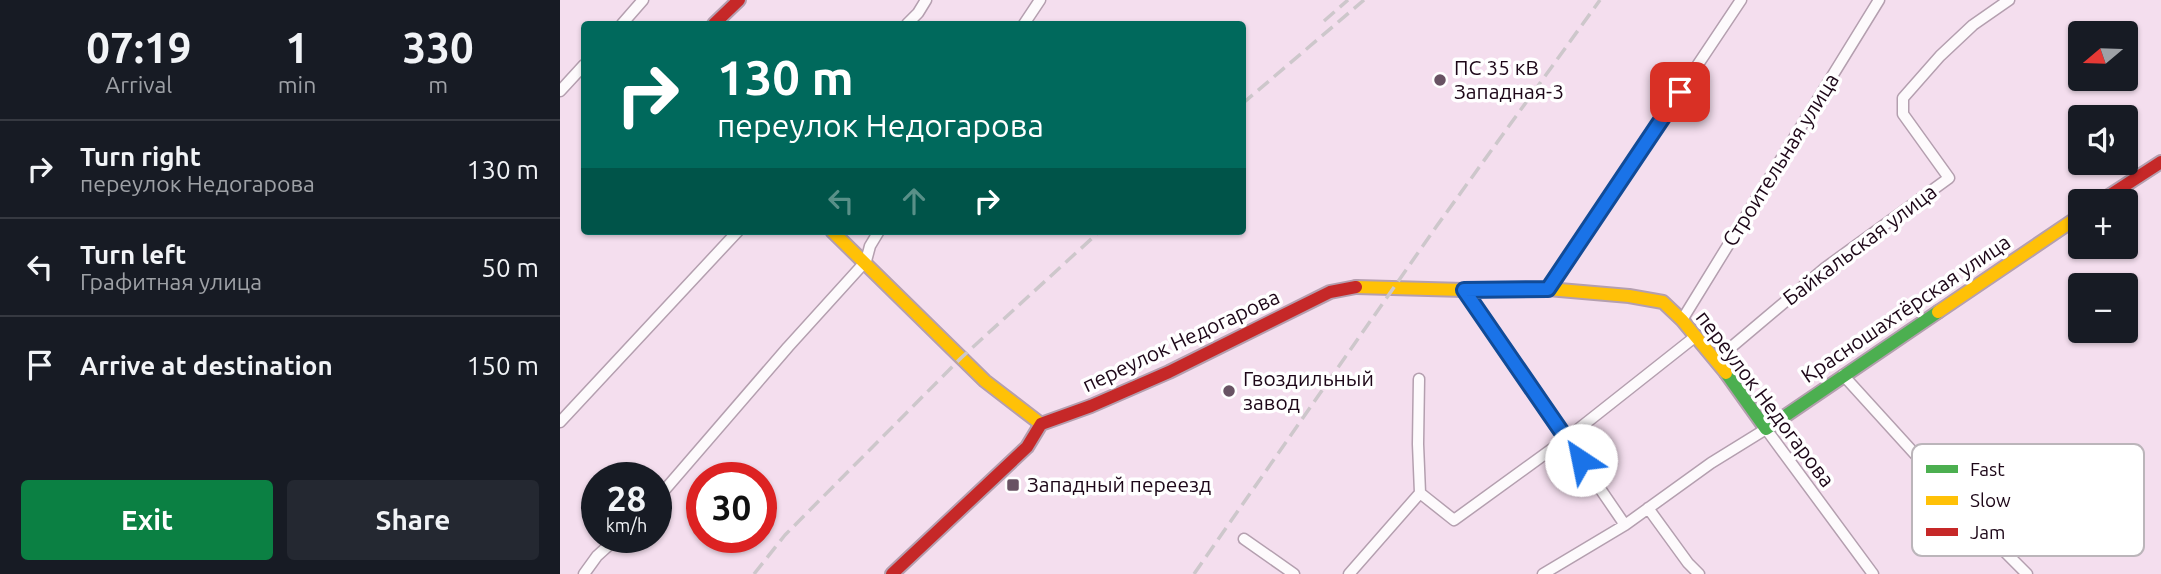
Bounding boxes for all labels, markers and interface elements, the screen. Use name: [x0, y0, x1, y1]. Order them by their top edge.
north arrow: [2068, 21, 2138, 91]
map controls: [2068, 21, 2138, 343]
text: 07:19: [86, 24, 191, 71]
text: 1: [285, 24, 309, 71]
text: 330: [403, 24, 474, 71]
icon: right: [602, 49, 693, 140]
text: 130 m: [717, 49, 854, 104]
place label: ПС 35 кВ Западная-3: [1454, 55, 1564, 103]
pin: [1650, 62, 1710, 122]
street label: Строительная улица: [1717, 69, 1843, 250]
text: Arrival: [105, 72, 172, 97]
text: min: [278, 72, 316, 97]
text: m: [428, 72, 448, 97]
marker: ПС 35 кВ Западная-3: [1432, 72, 1448, 88]
icon: arrive: [1661, 73, 1699, 111]
button: sound: [2068, 105, 2138, 175]
text: переулок Недогарова: [717, 107, 1044, 143]
text: Turn right: [80, 142, 201, 171]
icon: right: [21, 150, 59, 188]
text: 130 m: [467, 155, 539, 184]
text: переулок Недогарова: [80, 171, 315, 196]
street label: Байкальская улица: [1778, 179, 1941, 310]
icon: left: [822, 182, 860, 220]
icon: ahead: [895, 182, 933, 220]
icon: right: [968, 182, 1006, 220]
button: +: [2068, 189, 2138, 259]
street label: Красношахтёрская улица: [1796, 229, 2014, 387]
text: Turn left: [80, 240, 186, 269]
icon: left: [21, 248, 59, 286]
text: 50 m: [481, 253, 539, 282]
text: Графитная улица: [80, 269, 262, 294]
button: −: [2068, 273, 2138, 343]
street label: переулок Недогарова: [1078, 284, 1283, 396]
street label: переулок Недогарова: [1692, 306, 1840, 491]
icon: arrive: [21, 346, 59, 384]
text: Arrive at destination: [80, 351, 333, 380]
text: 150 m: [467, 351, 539, 380]
place label: Гвоздильный завод: [1243, 366, 1374, 414]
marker: Гвоздильный завод: [1221, 383, 1237, 399]
position arrow: [1544, 423, 1618, 497]
legend: [1912, 444, 2144, 556]
text: Fast: [1970, 458, 2005, 480]
speed limit sign: 30: [686, 462, 777, 553]
place label: Западный переезд: [1027, 472, 1211, 496]
marker: Западный переезд: [1005, 477, 1021, 493]
text: 28: [607, 478, 646, 518]
button: Exit: [21, 480, 273, 560]
button: Share: [287, 480, 539, 560]
text: Slow: [1970, 489, 2011, 511]
text: km/h: [606, 515, 647, 535]
text: Jam: [1970, 521, 2006, 543]

